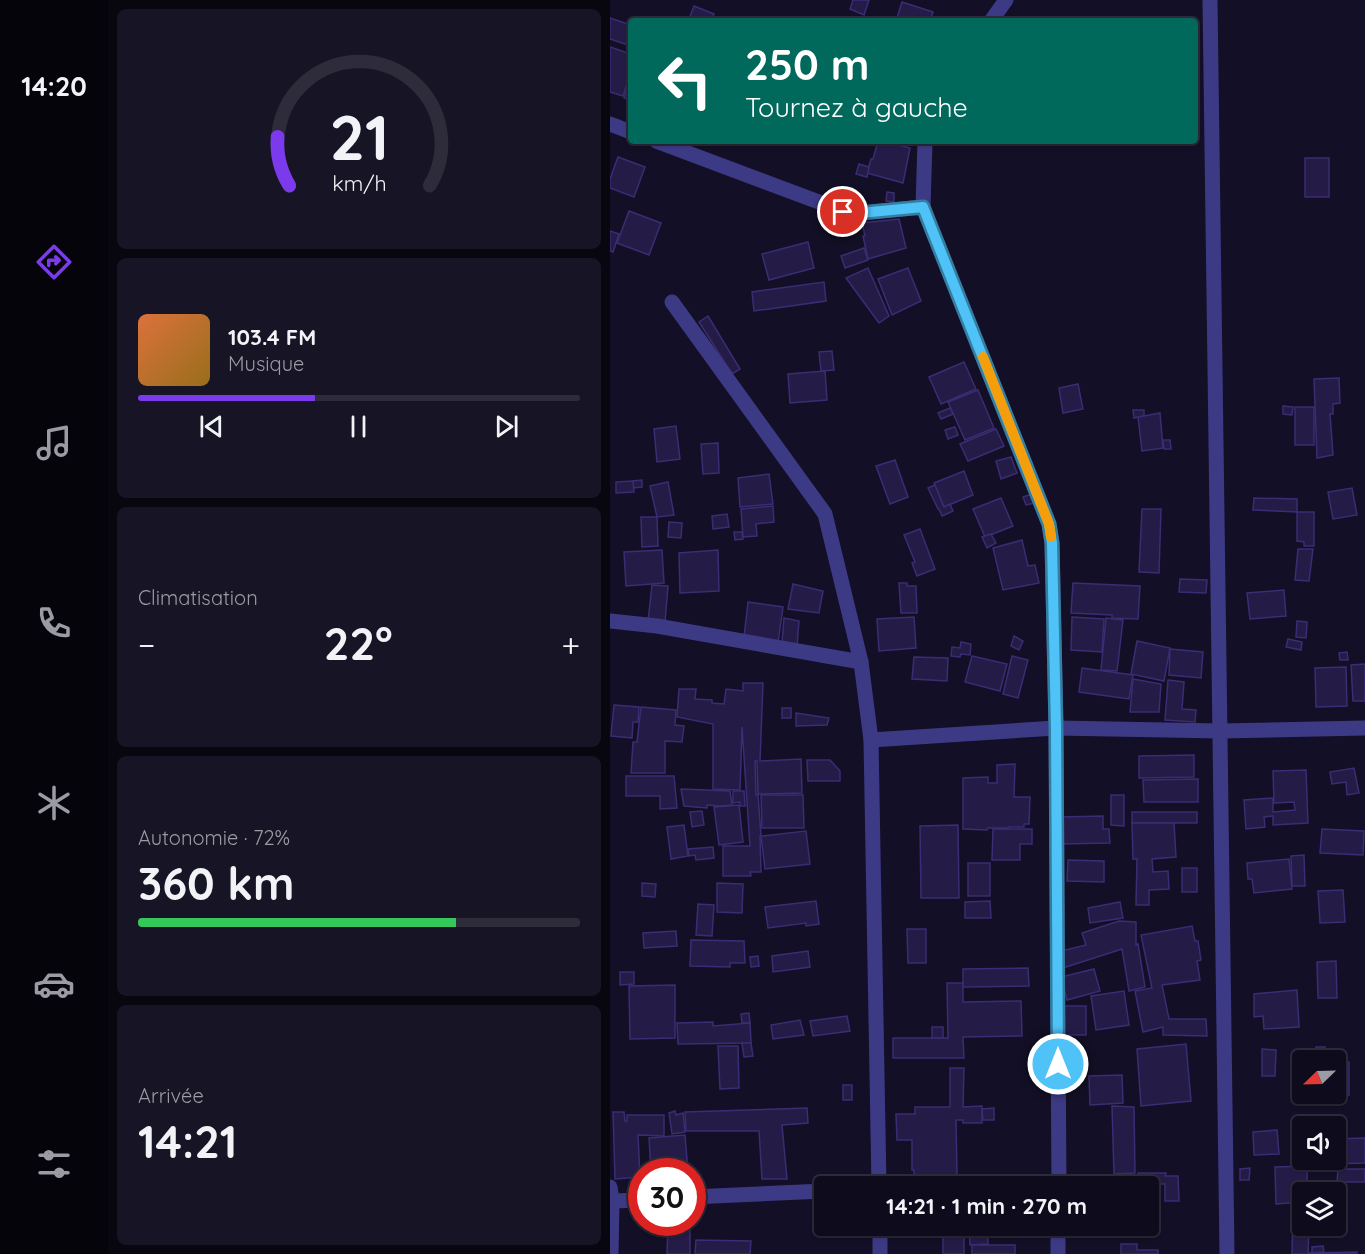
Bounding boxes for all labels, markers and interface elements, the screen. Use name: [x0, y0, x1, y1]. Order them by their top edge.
text: 250 m: [745, 38, 869, 91]
icon: left: [646, 42, 724, 120]
text: 14:20: [21, 69, 87, 103]
text: Tournez à gauche: [745, 90, 968, 124]
text: 21: [329, 98, 389, 176]
text: km/h: [332, 170, 386, 196]
pin: [817, 186, 868, 237]
icon: arrive: [826, 195, 859, 228]
icon: directions: [33, 241, 75, 283]
text: 103.4 FM: [228, 323, 316, 351]
text: Musique: [228, 351, 304, 376]
icon: previous: [195, 410, 228, 443]
icon: pause: [342, 410, 375, 443]
icon: next: [490, 410, 523, 443]
icon: music: [33, 422, 75, 464]
text: Climatisation: [138, 585, 258, 610]
icon: phone: [33, 602, 75, 644]
text: 22°: [324, 615, 393, 671]
text: −: [138, 624, 155, 665]
text: +: [561, 624, 580, 665]
icon: climate: [33, 782, 75, 824]
text: Autonomie · 72%: [138, 825, 290, 850]
text: 360 km: [138, 855, 294, 911]
icon: car: [33, 963, 75, 1005]
position arrow: [1026, 1032, 1090, 1096]
north arrow: [1292, 1050, 1346, 1104]
map controls: [1292, 1050, 1346, 1236]
text: Arrivée: [138, 1083, 204, 1108]
text: 14:21: [138, 1113, 237, 1169]
button: sound: [1292, 1116, 1346, 1170]
icon: filters: [33, 1143, 75, 1185]
speed limit sign: 30: [628, 1158, 706, 1236]
button: layers: [1292, 1182, 1346, 1236]
text: 14:21 · 1 min · 270 m: [886, 1192, 1087, 1220]

